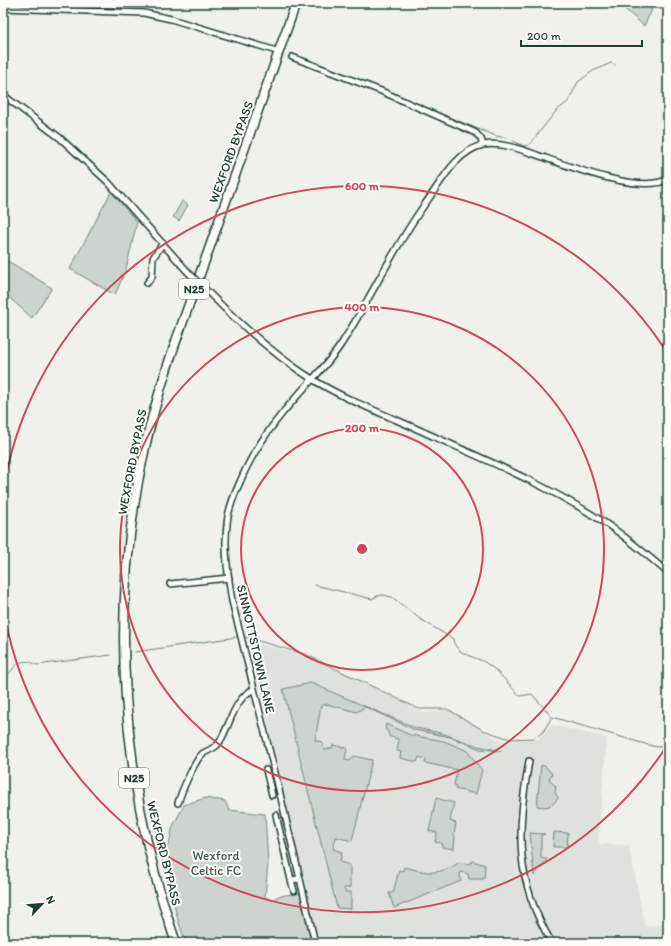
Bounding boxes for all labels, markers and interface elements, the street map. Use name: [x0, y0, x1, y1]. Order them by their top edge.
scale bar: [521, 22, 642, 48]
text: 200 m: [527, 29, 561, 43]
street label: WEXFORD BYPASS: [206, 99, 256, 205]
text: 600 m: [345, 179, 380, 193]
road number: N25: [179, 279, 209, 299]
text: 400 m: [345, 300, 380, 314]
street label: WEXFORD BYPASS: [114, 408, 150, 516]
text: 200 m: [345, 421, 380, 435]
centre of rings: [355, 542, 369, 556]
street label: SINNOTTSTOWN LANE: [234, 583, 278, 715]
road number: N25: [119, 768, 149, 788]
street label: WEXFORD BYPASS: [144, 799, 184, 907]
park label: Wexford Celtic FC: [191, 848, 241, 878]
north arrow: [22, 884, 62, 924]
text: N: [43, 894, 58, 906]

